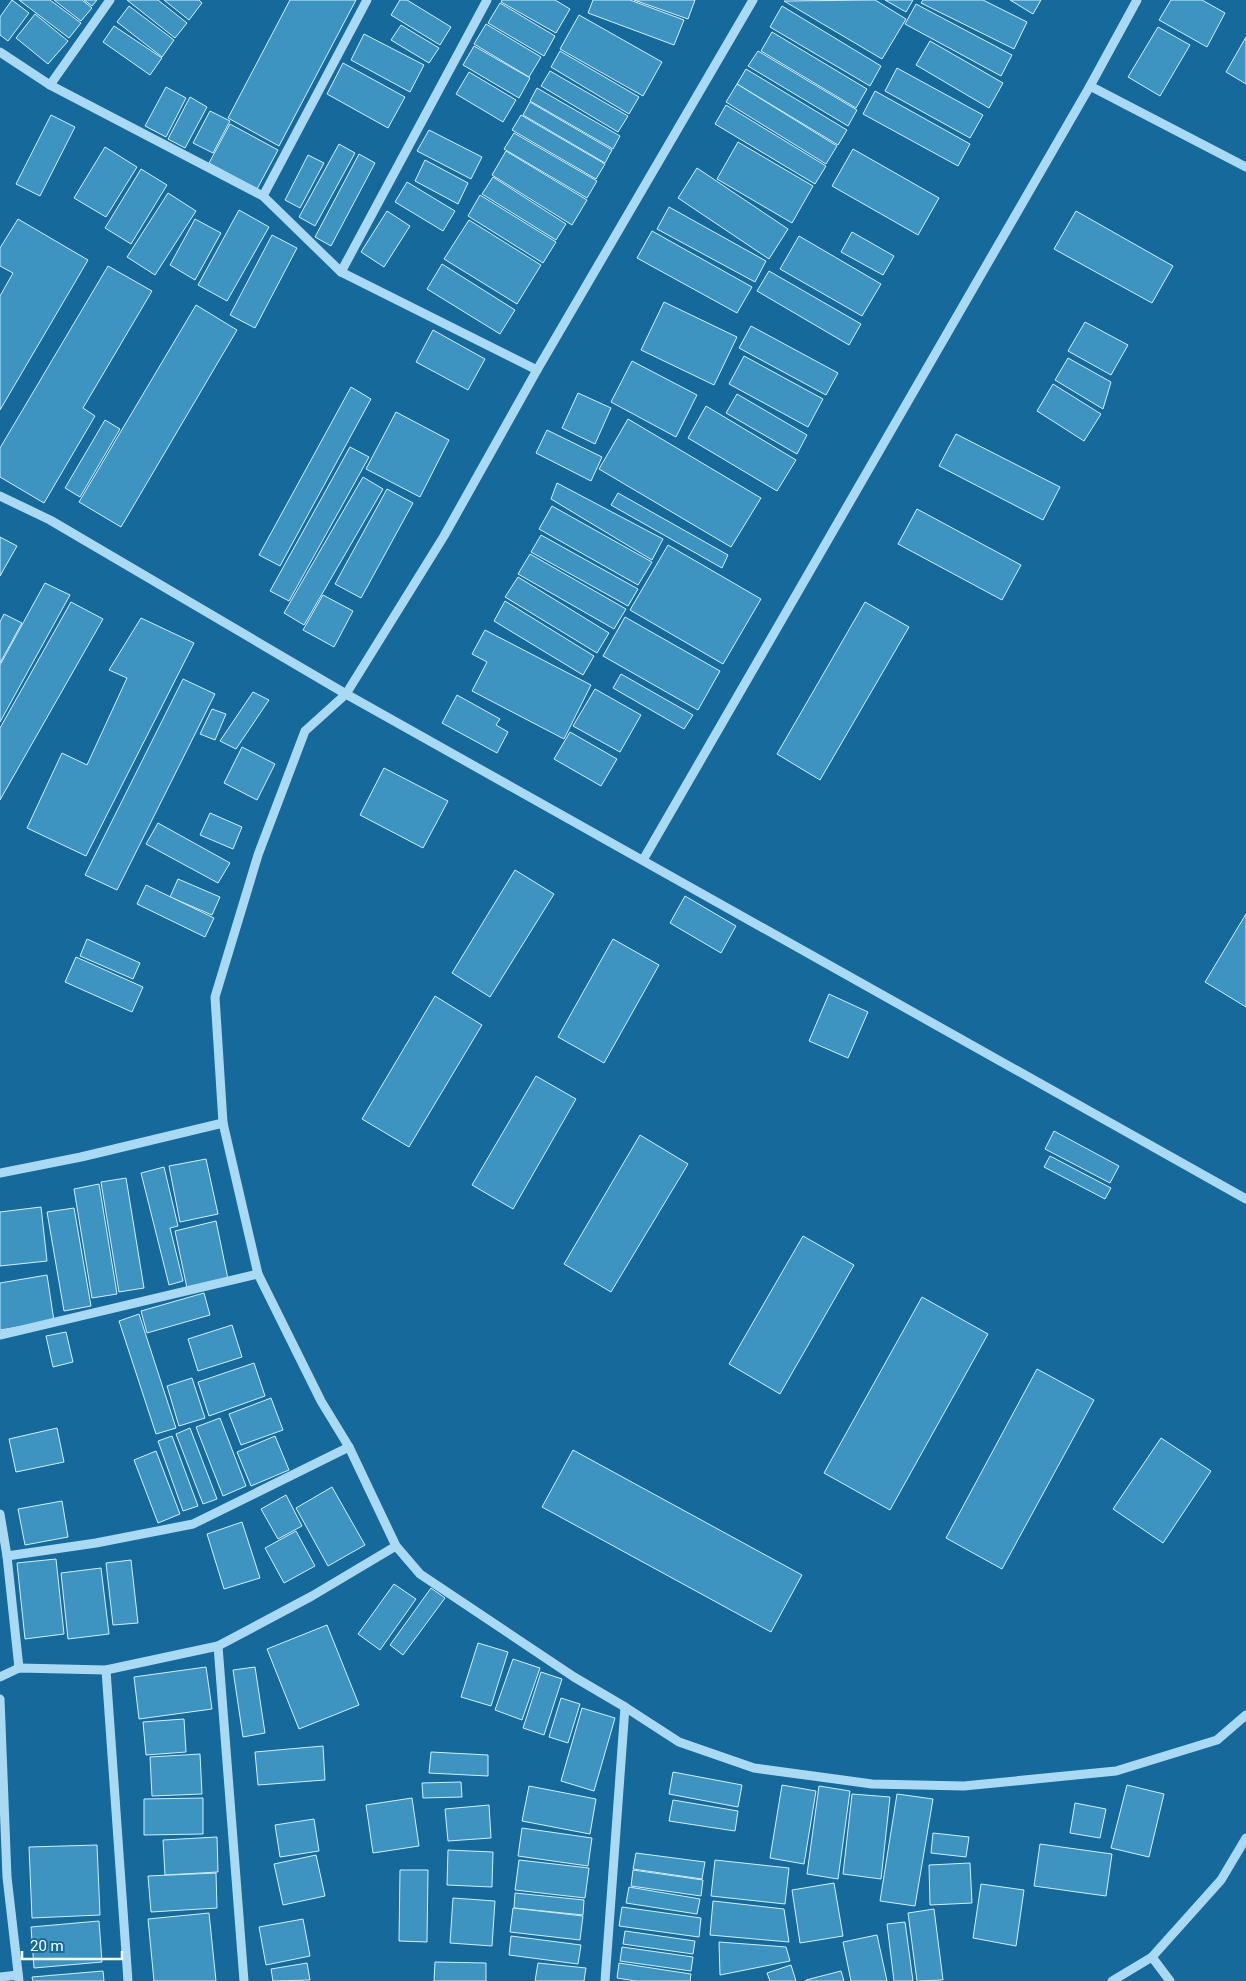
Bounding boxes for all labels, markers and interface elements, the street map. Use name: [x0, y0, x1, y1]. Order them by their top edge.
scale bar: [22, 1928, 122, 1960]
text: 20 m: [30, 1937, 64, 1955]

